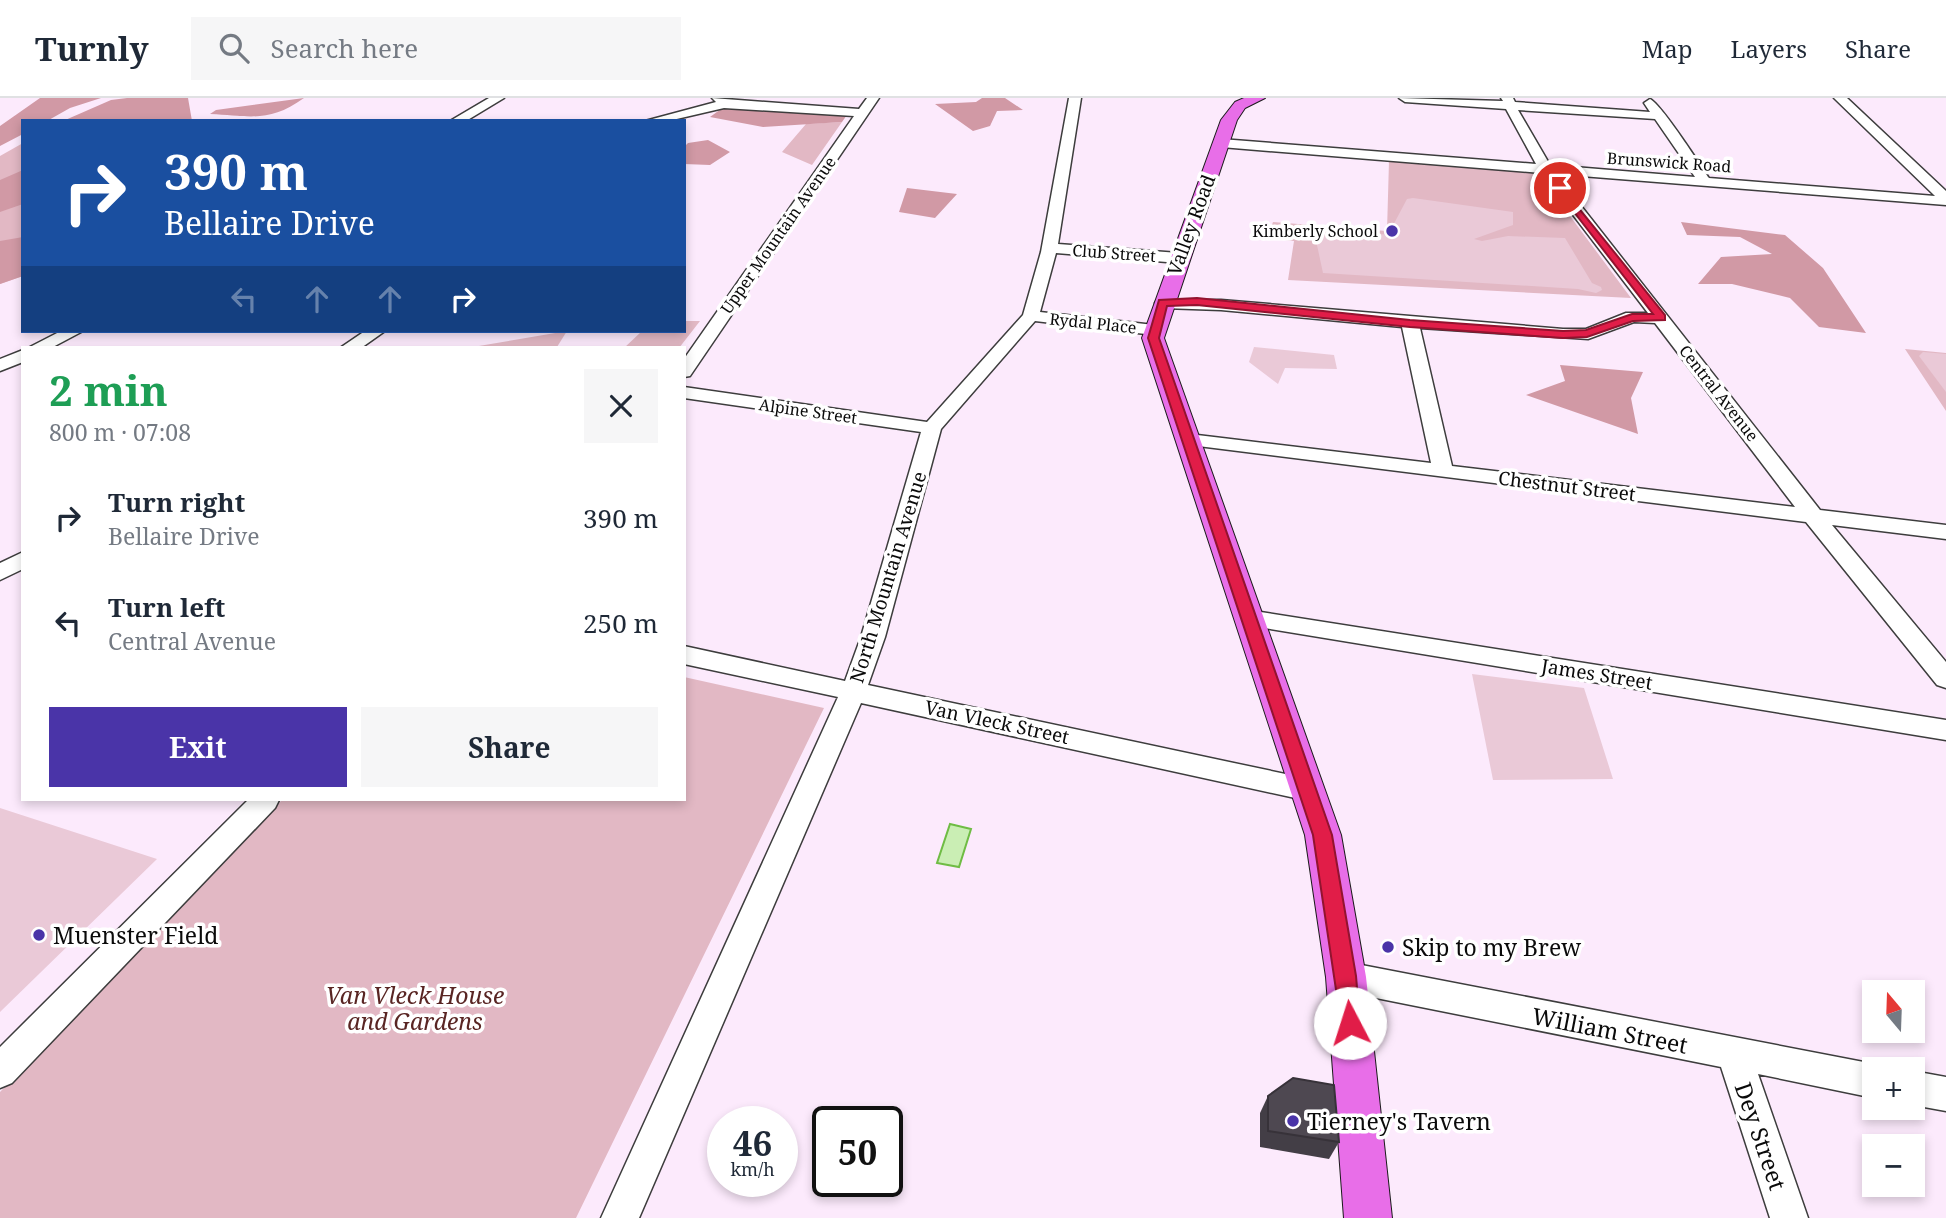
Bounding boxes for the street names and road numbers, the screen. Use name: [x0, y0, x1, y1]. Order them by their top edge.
street label: Brunswick Road: [1606, 147, 1732, 177]
street label: Upper Mountain Avenue: [715, 152, 841, 318]
street label: Valley Road: [1161, 171, 1221, 279]
street label: Club Street: [1072, 239, 1157, 267]
street label: Rydal Place: [1048, 308, 1138, 338]
street label: Central Avenue: [1674, 340, 1764, 446]
street label: Alpine Street: [758, 393, 859, 429]
street label: Chestnut Street: [1497, 465, 1637, 507]
street label: North Mountain Avenue: [843, 468, 933, 686]
street label: James Street: [1539, 652, 1655, 696]
street label: Van Vleck Street: [922, 694, 1072, 750]
street label: William Street: [1529, 999, 1691, 1061]
street label: Dey Street: [1728, 1078, 1794, 1194]

